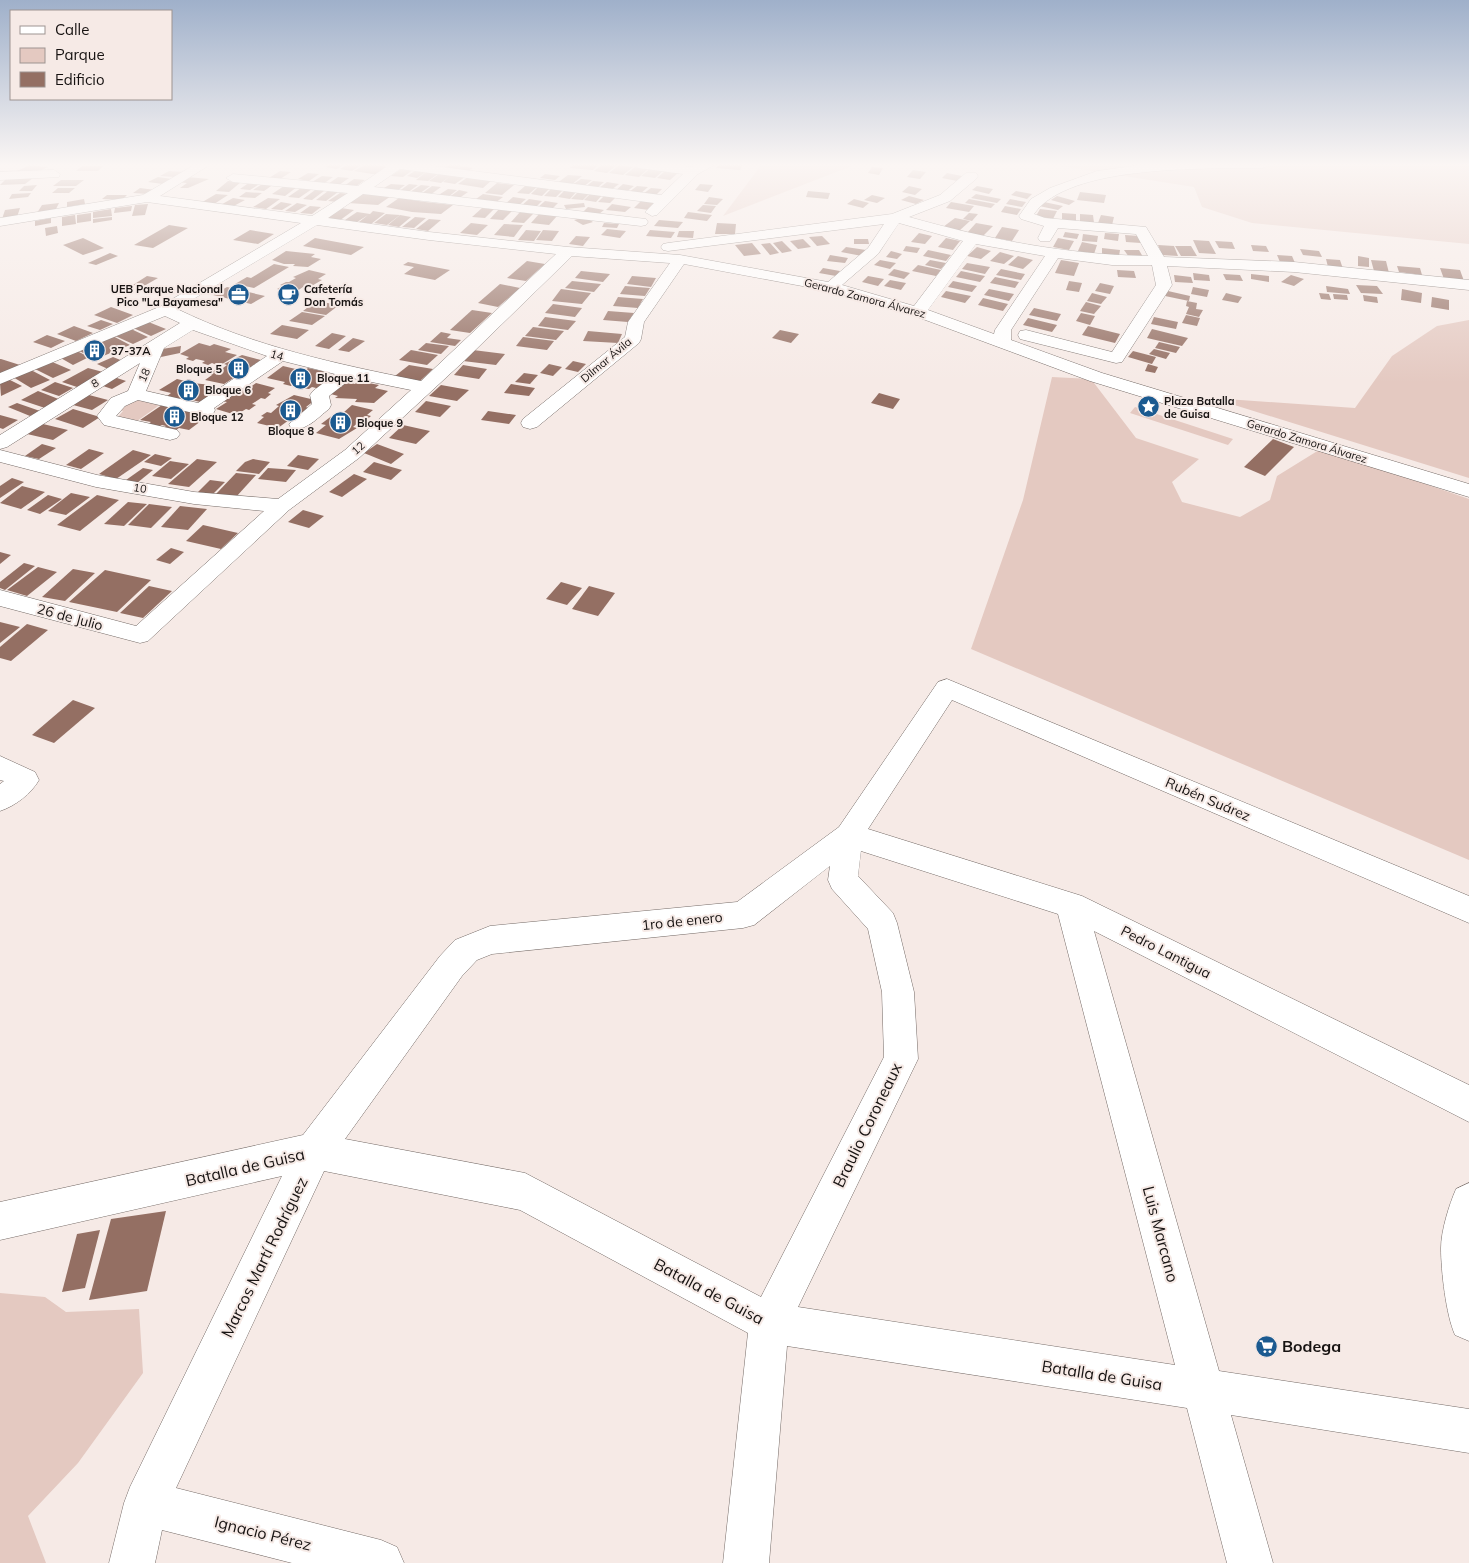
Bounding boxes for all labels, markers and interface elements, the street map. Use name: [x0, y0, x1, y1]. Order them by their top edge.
legend: [10, 10, 172, 100]
text: Calle: [55, 20, 89, 39]
text: Parque: [55, 45, 105, 64]
text: Edificio: [55, 70, 105, 89]
street label: Gerardo Zamora Álvarez: [803, 275, 928, 321]
place label: UEB Parque Nacional Pico "La Bayamesa": [111, 282, 223, 309]
place label: Cafetería Don Tomás: [304, 282, 364, 309]
office icon: UEB Parque Nacional Pico "La Bayamesa": [227, 283, 251, 307]
cafe icon: Cafetería Don Tomás: [276, 283, 300, 307]
street label: Dilmar Ávila: [578, 335, 634, 385]
building icon: 37-37A: [83, 339, 107, 363]
place label: 37-37A: [111, 344, 151, 358]
street label: 14: [269, 346, 286, 364]
building icon: Bloque 5: [226, 357, 250, 381]
place label: Bloque 5: [176, 362, 222, 376]
street label: 18: [135, 366, 153, 384]
building icon: Bloque 11: [289, 366, 313, 390]
place label: Bloque 11: [317, 371, 370, 385]
street label: 8: [88, 375, 102, 391]
building icon: Bloque 6: [177, 378, 201, 402]
place label: Bloque 6: [205, 383, 251, 397]
place label: Plaza Batalla de Guisa: [1164, 394, 1235, 421]
place icon: Plaza Batalla de Guisa: [1136, 395, 1160, 419]
building icon: Bloque 8: [279, 398, 303, 422]
building icon: Bloque 12: [163, 405, 187, 429]
place label: Bloque 12: [191, 410, 244, 424]
building icon: Bloque 9: [329, 411, 353, 435]
place label: Bloque 9: [357, 416, 403, 430]
street label: Gerardo Zamora Álvarez: [1245, 416, 1369, 466]
place label: Bloque 8: [268, 424, 314, 438]
street label: 12: [348, 438, 368, 458]
street label: 10: [132, 480, 148, 496]
street label: 26 de Julio: [35, 600, 105, 634]
street label: Rubén Suárez: [1163, 773, 1253, 825]
street label: 1ro de enero: [641, 908, 723, 934]
street label: Pedro Lantigua: [1118, 922, 1214, 982]
street label: Braulio Coroneaux: [828, 1059, 906, 1191]
street label: Batalla de Guisa: [183, 1144, 307, 1190]
street label: Marcos Martí Rodríguez: [216, 1173, 312, 1341]
street label: Luis Marcano: [1139, 1184, 1183, 1284]
street label: Batalla de Guisa: [651, 1254, 767, 1328]
supermarket icon: Bodega: [1254, 1334, 1278, 1358]
place label: Bodega: [1282, 1336, 1341, 1356]
street label: Batalla de Guisa: [1040, 1356, 1164, 1394]
street label: Ignacio Pérez: [212, 1511, 314, 1555]

